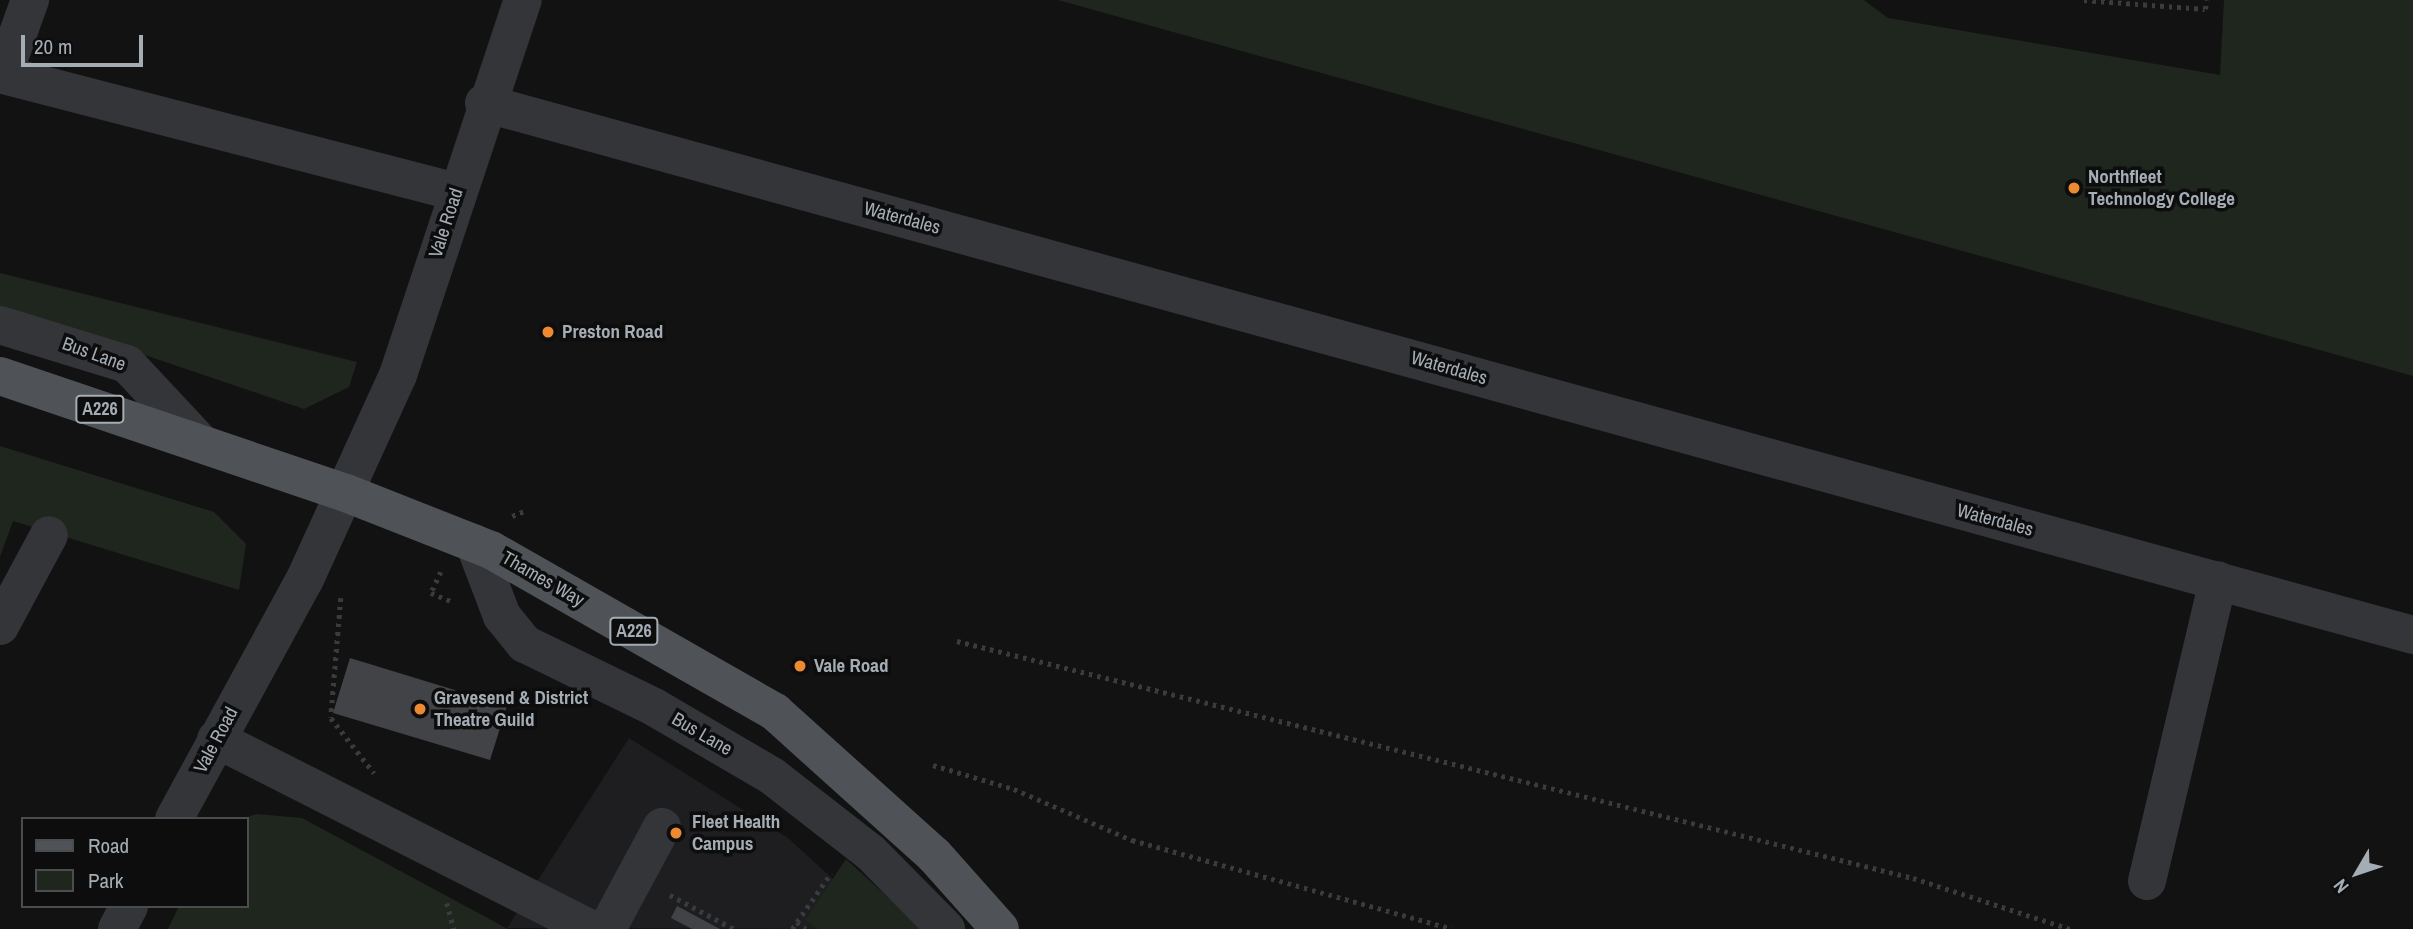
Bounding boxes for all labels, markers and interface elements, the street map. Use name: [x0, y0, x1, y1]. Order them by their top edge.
scale bar: [24, 21, 147, 65]
text: 20 m: [34, 32, 72, 61]
place label: Northfleet Technology College: [2088, 166, 2235, 210]
marker: Northfleet Technology College: [2066, 180, 2082, 196]
street label: Vale Road: [424, 185, 468, 261]
street label: Waterdales: [861, 197, 943, 239]
place label: Preston Road: [562, 321, 663, 343]
marker: Preston Road: [540, 324, 556, 340]
street label: Bus Lane: [59, 332, 129, 376]
street label: Waterdales: [1408, 346, 1490, 390]
road number: A226: [74, 394, 126, 424]
street label: Waterdales: [1954, 499, 2036, 541]
street label: Thames Way: [498, 546, 588, 612]
road number: A226: [608, 616, 660, 646]
place label: Vale Road: [814, 655, 888, 677]
marker: Vale Road: [792, 658, 808, 674]
place label: Gravesend & District Theatre Guild: [434, 687, 588, 731]
marker: Gravesend & District Theatre Guild: [412, 701, 428, 717]
street label: Vale Road: [189, 703, 243, 777]
street label: Bus Lane: [668, 708, 736, 760]
place label: Fleet Health Campus: [692, 811, 780, 855]
legend: [21, 817, 248, 908]
marker: Fleet Health Campus: [666, 823, 686, 843]
text: Road: [88, 831, 129, 860]
north arrow: [2322, 838, 2392, 908]
text: Park: [88, 866, 123, 895]
text: N: [2327, 874, 2354, 899]

